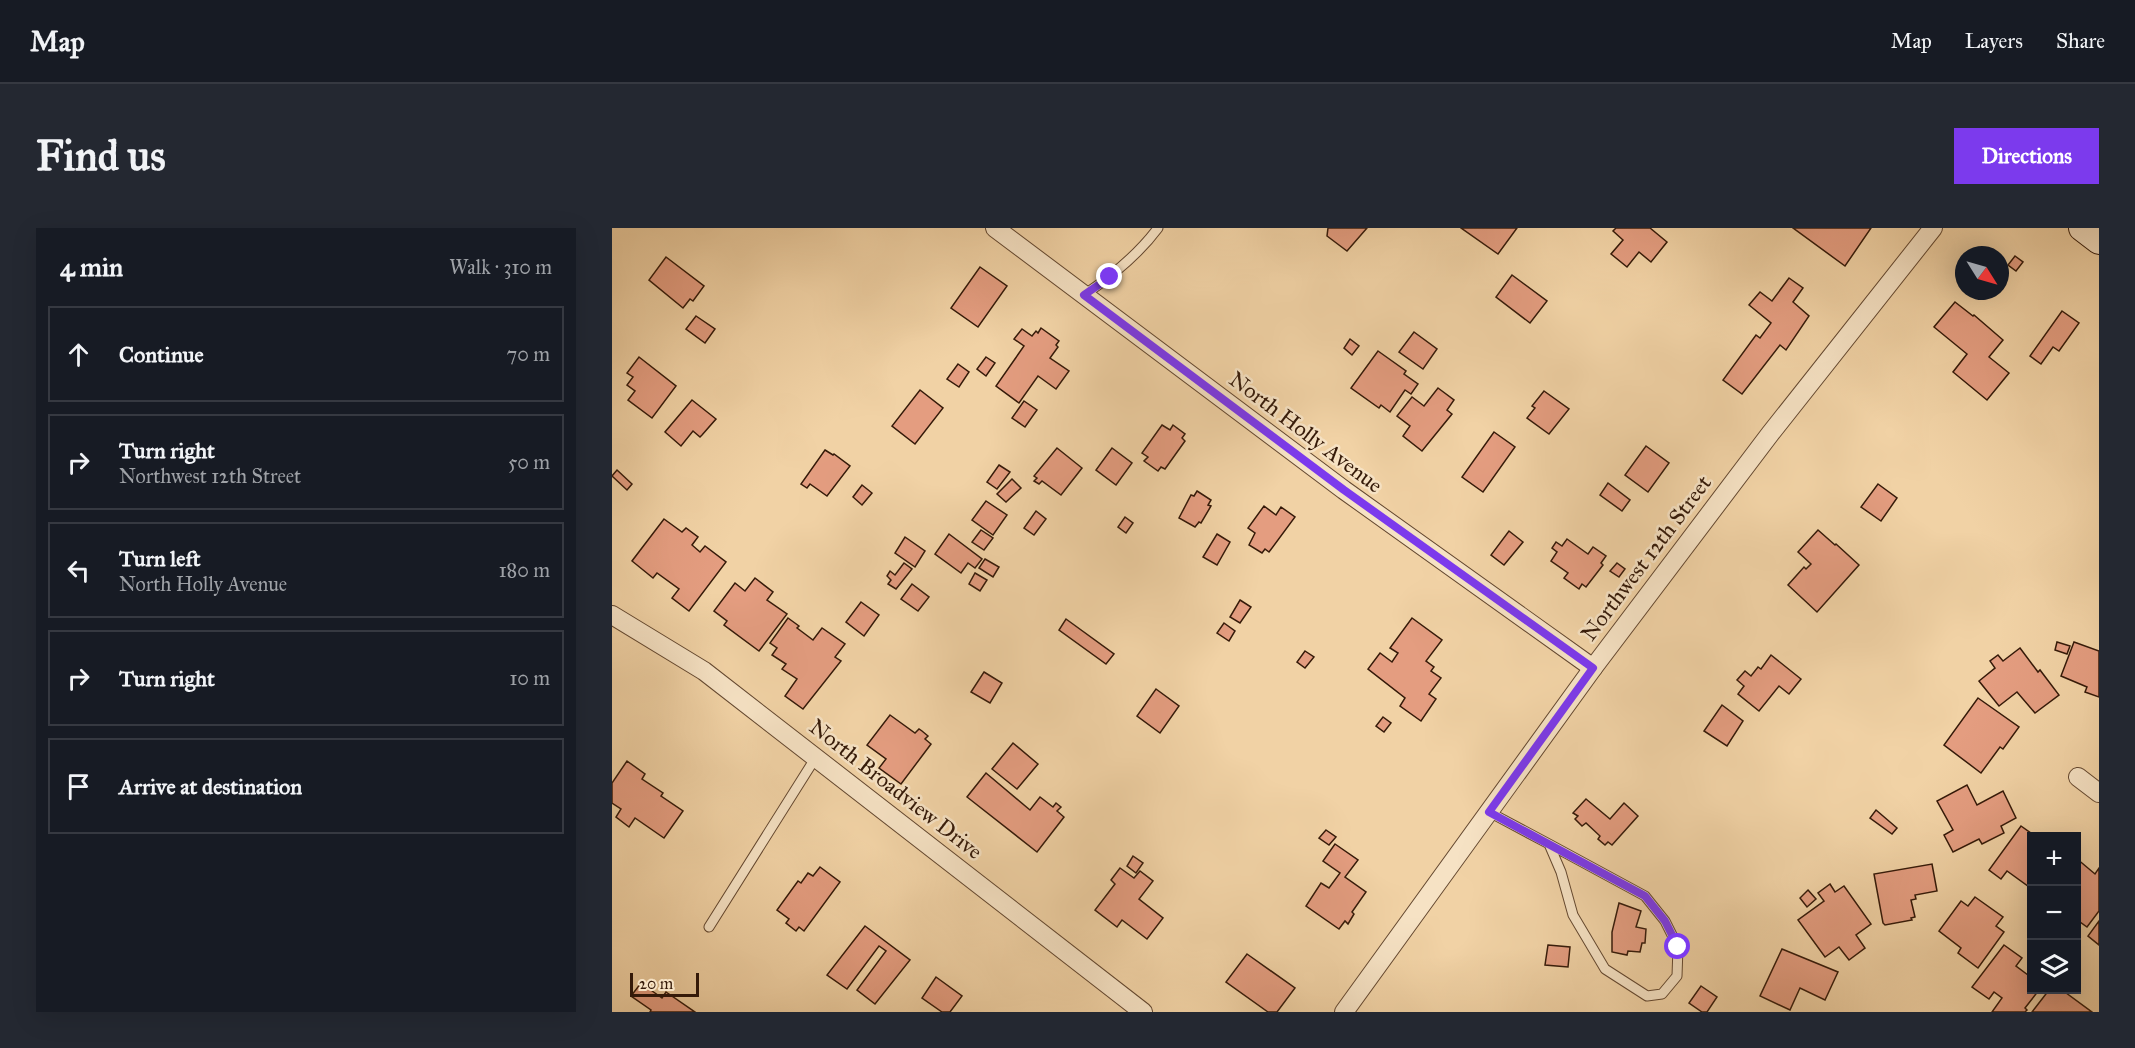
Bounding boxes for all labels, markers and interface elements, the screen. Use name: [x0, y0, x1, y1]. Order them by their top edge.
text: Map: [30, 24, 85, 59]
text: Map: [1891, 28, 1932, 54]
text: Layers: [1965, 28, 2023, 54]
text: Share: [2056, 28, 2105, 54]
button: Directions: [1954, 128, 2099, 184]
text: Find us: [36, 130, 166, 182]
north arrow: [1955, 246, 2009, 300]
text: 4 min: [60, 251, 123, 283]
text: Walk · 310 m: [449, 255, 552, 279]
route end: [1096, 263, 1122, 289]
icon: ahead: [62, 338, 95, 371]
text: Continue: [119, 341, 204, 368]
text: 70 m: [507, 342, 550, 366]
street label: North Holly Avenue: [1224, 366, 1388, 498]
text: Turn right: [119, 437, 215, 464]
icon: right: [62, 446, 95, 479]
text: 50 m: [508, 450, 550, 474]
text: Northwest 12th Street: [119, 464, 301, 488]
street label: Northwest 12th Street: [1575, 470, 1717, 646]
text: Turn left: [119, 545, 201, 572]
icon: left: [62, 554, 95, 587]
text: 180 m: [499, 558, 550, 582]
text: North Holly Avenue: [119, 572, 287, 596]
icon: right: [62, 662, 95, 695]
text: Turn right: [119, 665, 215, 692]
text: 10 m: [509, 666, 550, 690]
street label: North Broadview Drive: [804, 713, 988, 865]
icon: arrive: [62, 770, 95, 803]
text: Arrive at destination: [119, 773, 302, 800]
map controls: [2027, 832, 2081, 994]
button: +: [2027, 832, 2081, 886]
button: −: [2027, 886, 2081, 940]
route start: [1664, 933, 1690, 959]
button: layers: [2027, 940, 2081, 994]
scale bar: [630, 970, 699, 998]
text: 20 m: [639, 974, 673, 993]

